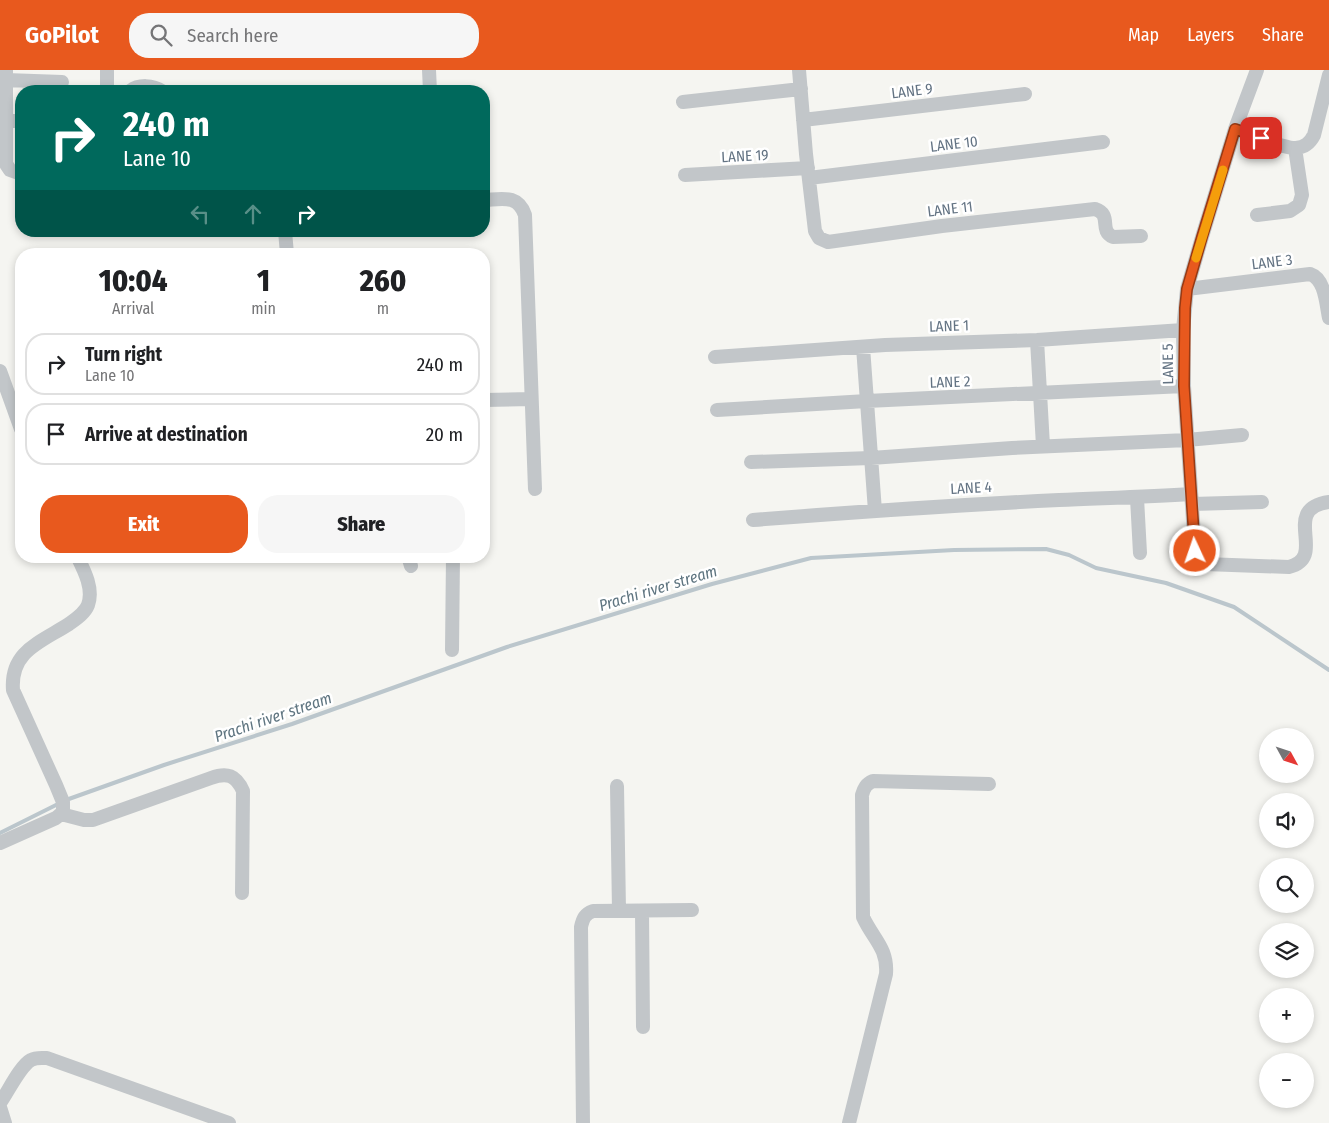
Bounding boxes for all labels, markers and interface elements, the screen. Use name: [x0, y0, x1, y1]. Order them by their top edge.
search box: [129, 13, 479, 58]
text: GoPilot: [25, 21, 99, 49]
icon: search: [147, 21, 175, 49]
text: Search here: [187, 24, 279, 47]
text: Map: [1128, 24, 1159, 46]
text: Layers: [1187, 24, 1234, 46]
text: Share: [1262, 24, 1304, 46]
street label: LANE 9: [890, 80, 934, 102]
text: 240 m: [123, 103, 210, 145]
icon: right: [40, 105, 105, 170]
pin: [1240, 117, 1282, 159]
icon: arrive: [1247, 124, 1275, 152]
street label: LANE 10: [929, 132, 979, 156]
text: Lane 10: [123, 145, 191, 172]
street label: LANE 19: [721, 146, 769, 166]
street label: LANE 11: [926, 197, 974, 221]
icon: left: [186, 200, 214, 228]
icon: ahead: [239, 200, 267, 228]
icon: right: [292, 200, 320, 228]
street label: LANE 3: [1251, 251, 1294, 273]
text: 10:04: [99, 263, 168, 299]
text: 1: [257, 263, 270, 299]
text: 260: [360, 263, 406, 299]
text: Arrival: [112, 299, 154, 318]
text: min: [251, 299, 276, 318]
text: m: [377, 299, 389, 318]
street label: LANE 1: [929, 316, 969, 336]
text: Turn right: [85, 343, 162, 366]
street label: LANE 5: [1159, 343, 1177, 385]
icon: right: [42, 350, 70, 378]
text: 240 m: [417, 353, 463, 376]
text: Lane 10: [85, 366, 135, 385]
street label: LANE 2: [929, 372, 971, 392]
icon: arrive: [42, 420, 70, 448]
text: Arrive at destination: [85, 423, 248, 446]
text: 20 m: [426, 423, 463, 446]
street label: LANE 4: [950, 478, 992, 498]
button: Exit: [40, 495, 248, 553]
button: Share: [258, 495, 465, 553]
position arrow: [1168, 524, 1220, 576]
water label: Prachi river stream: [597, 561, 719, 615]
water label: Prachi river stream: [212, 688, 334, 746]
north arrow: [1259, 728, 1314, 782]
map controls: [1259, 728, 1314, 1108]
button: sound: [1259, 793, 1314, 848]
button: search: [1259, 858, 1314, 913]
button: layers: [1259, 923, 1314, 978]
button: +: [1259, 988, 1314, 1043]
button: −: [1259, 1053, 1314, 1108]

